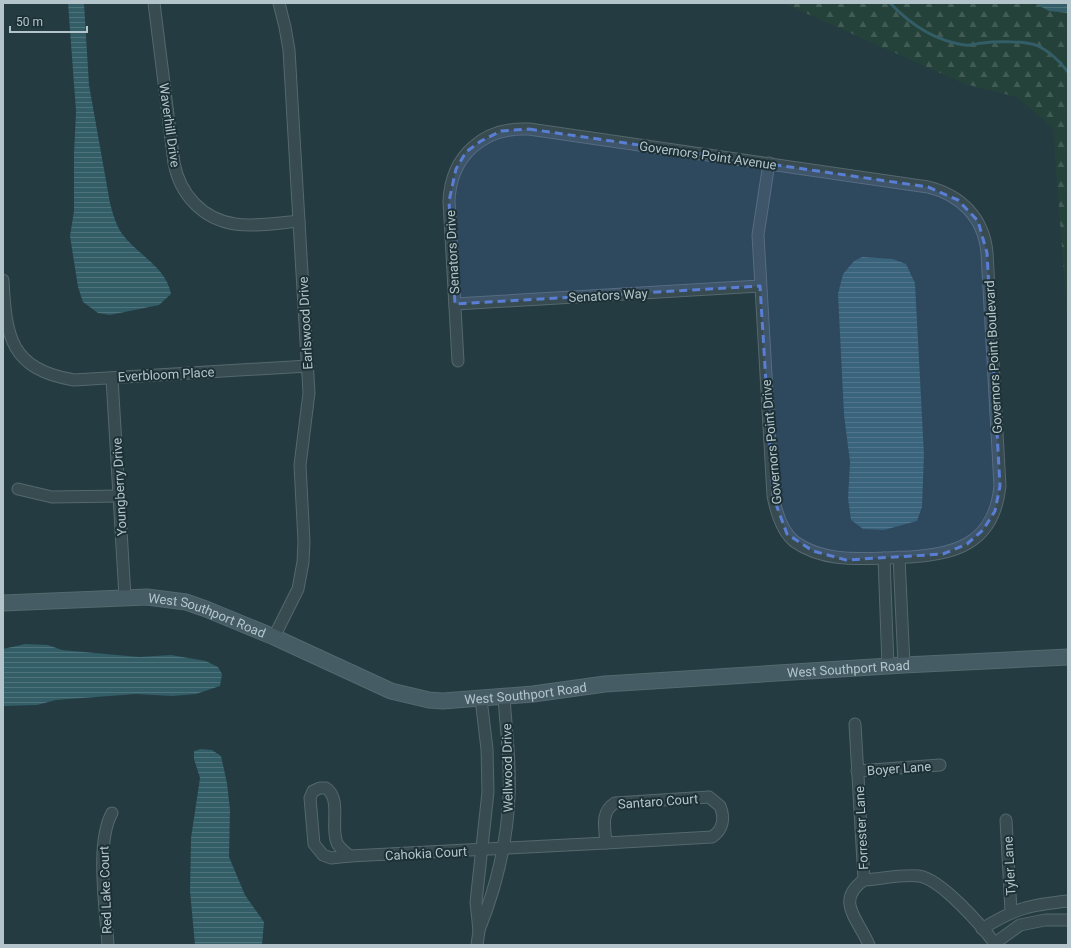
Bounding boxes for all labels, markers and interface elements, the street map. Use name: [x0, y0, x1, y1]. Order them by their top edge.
scale bar: [10, 8, 87, 34]
text: 50 m: [16, 15, 43, 29]
street label: Waverhill Drive: [156, 82, 183, 168]
street label: Governors Point Avenue: [638, 138, 778, 173]
street label: Senators Drive: [443, 210, 462, 294]
street label: Earlswood Drive: [296, 276, 315, 370]
street label: Governors Point Boulevard: [982, 280, 1005, 434]
street label: Senators Way: [568, 286, 648, 305]
street label: Everbloom Place: [117, 364, 215, 385]
street label: Governors Point Drive: [759, 379, 784, 505]
street label: Youngberry Drive: [109, 437, 130, 536]
street label: West Southport Road: [147, 590, 268, 641]
street label: West Southport Road: [787, 658, 910, 680]
street label: West Southport Road: [464, 680, 588, 707]
street label: Wellwood Drive: [499, 723, 516, 813]
street label: Boyer Lane: [867, 759, 932, 778]
street label: Forrester Lane: [852, 786, 871, 870]
street label: Santaro Court: [617, 791, 699, 812]
street label: Tyler Lane: [1000, 836, 1019, 896]
street label: Cahokia Court: [385, 844, 467, 863]
street label: Red Lake Court: [96, 846, 115, 934]

